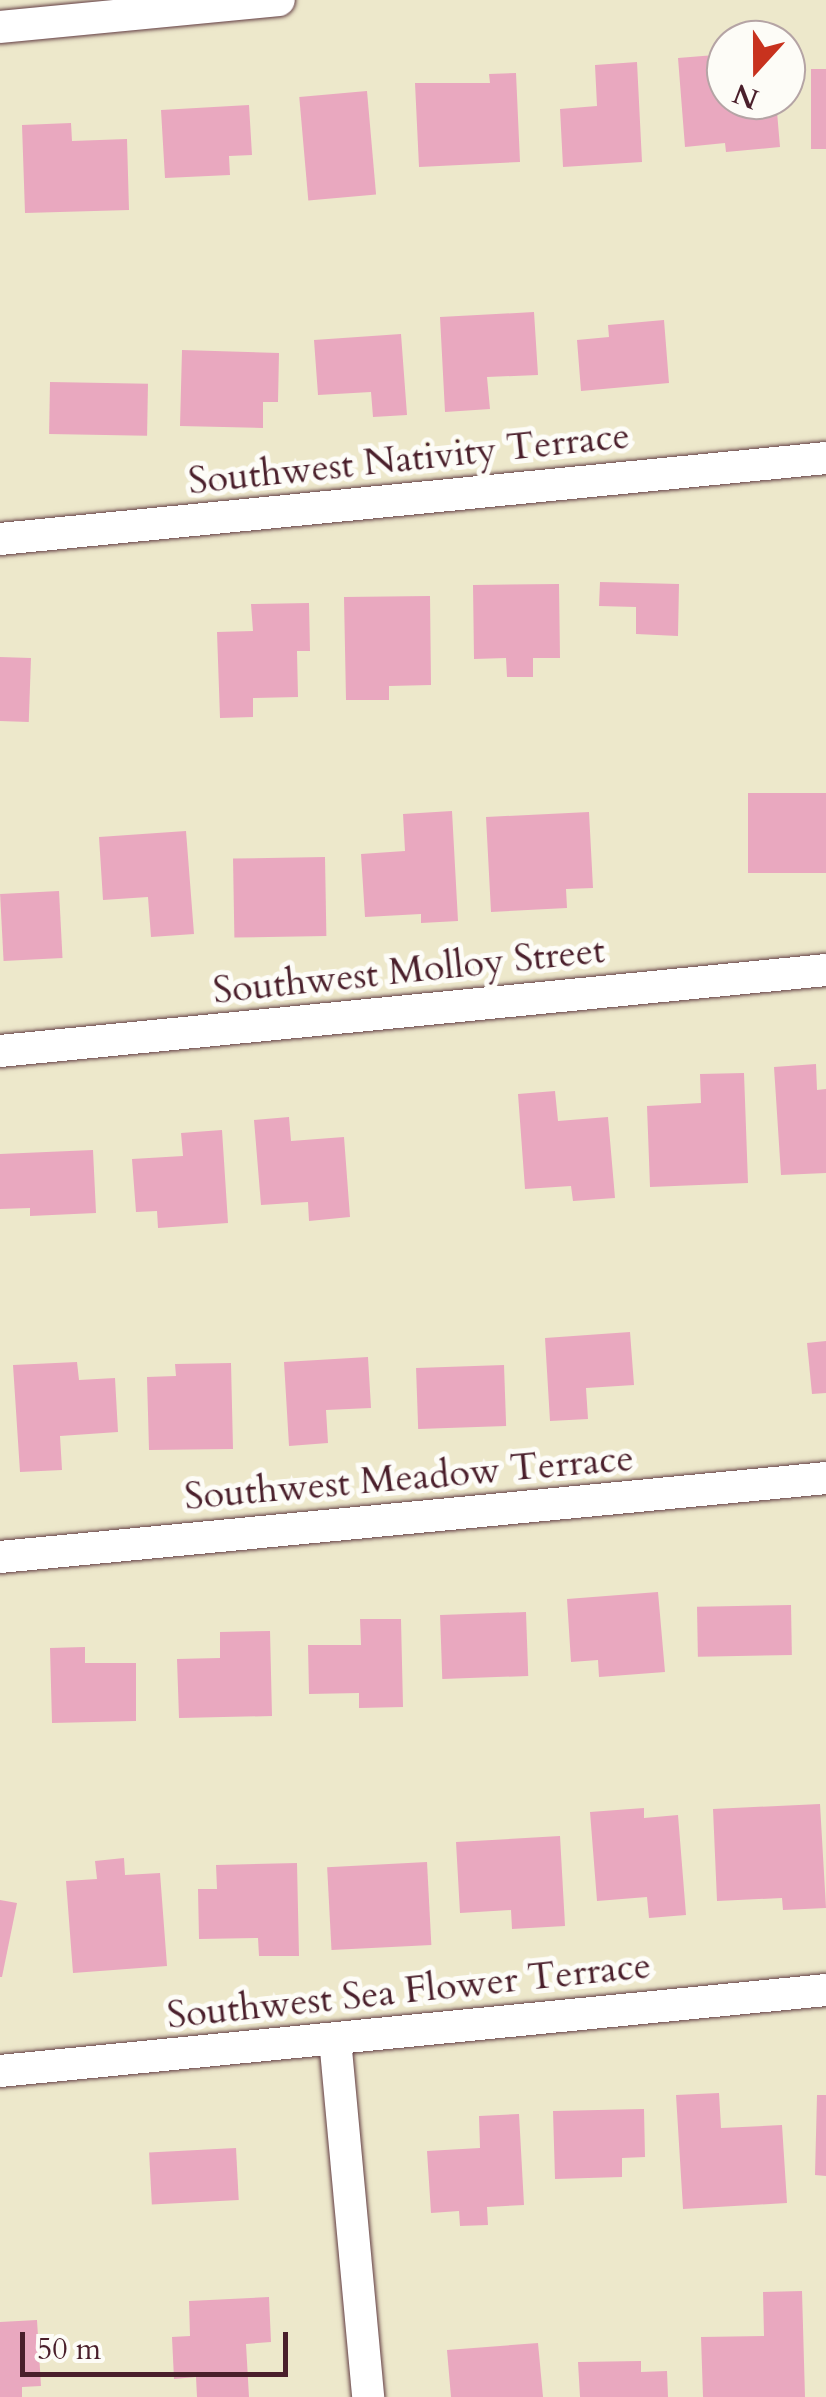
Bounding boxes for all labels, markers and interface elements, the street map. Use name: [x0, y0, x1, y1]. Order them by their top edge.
north arrow: [706, 20, 806, 120]
text: N: [728, 74, 764, 118]
street label: Southwest Nativity Terrace: [186, 413, 632, 505]
street label: Southwest Molloy Street: [211, 928, 607, 1014]
street label: Southwest Meadow Terrace: [183, 1436, 635, 1520]
street label: Southwest Sea Flower Terrace: [165, 1943, 653, 2039]
scale bar: [25, 2312, 292, 2374]
text: 50 m: [37, 2329, 101, 2370]

